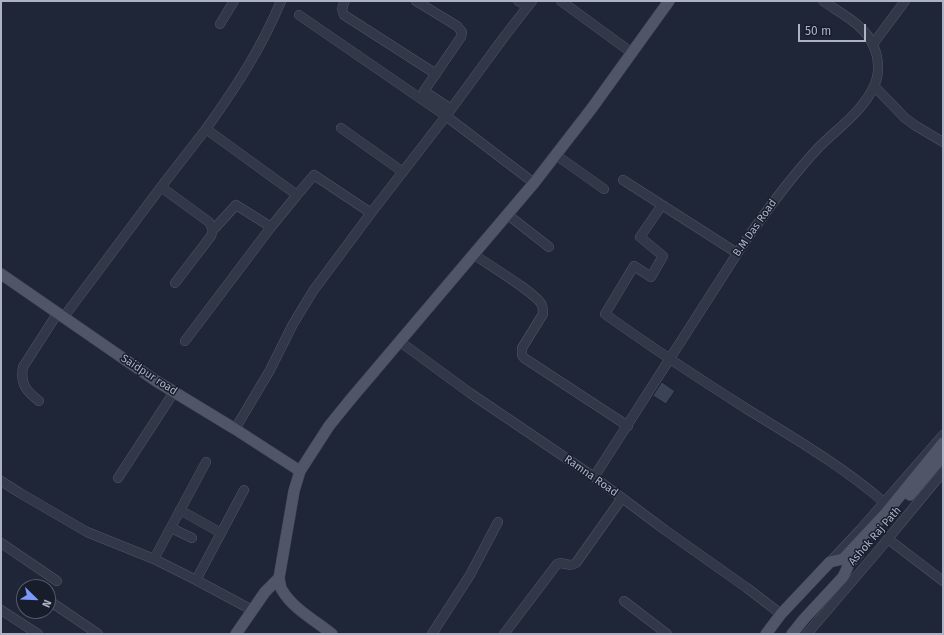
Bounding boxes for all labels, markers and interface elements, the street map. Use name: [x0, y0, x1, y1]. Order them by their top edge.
scale bar: [800, 16, 868, 42]
text: 50 m: [805, 24, 831, 38]
street label: B.M Das Road: [730, 197, 780, 259]
street label: Saidpur road: [118, 352, 180, 398]
street label: Ramna Road: [562, 453, 620, 499]
street label: Ashok Raj Path: [846, 504, 904, 568]
north arrow: [16, 579, 56, 619]
text: N: [39, 598, 54, 609]

